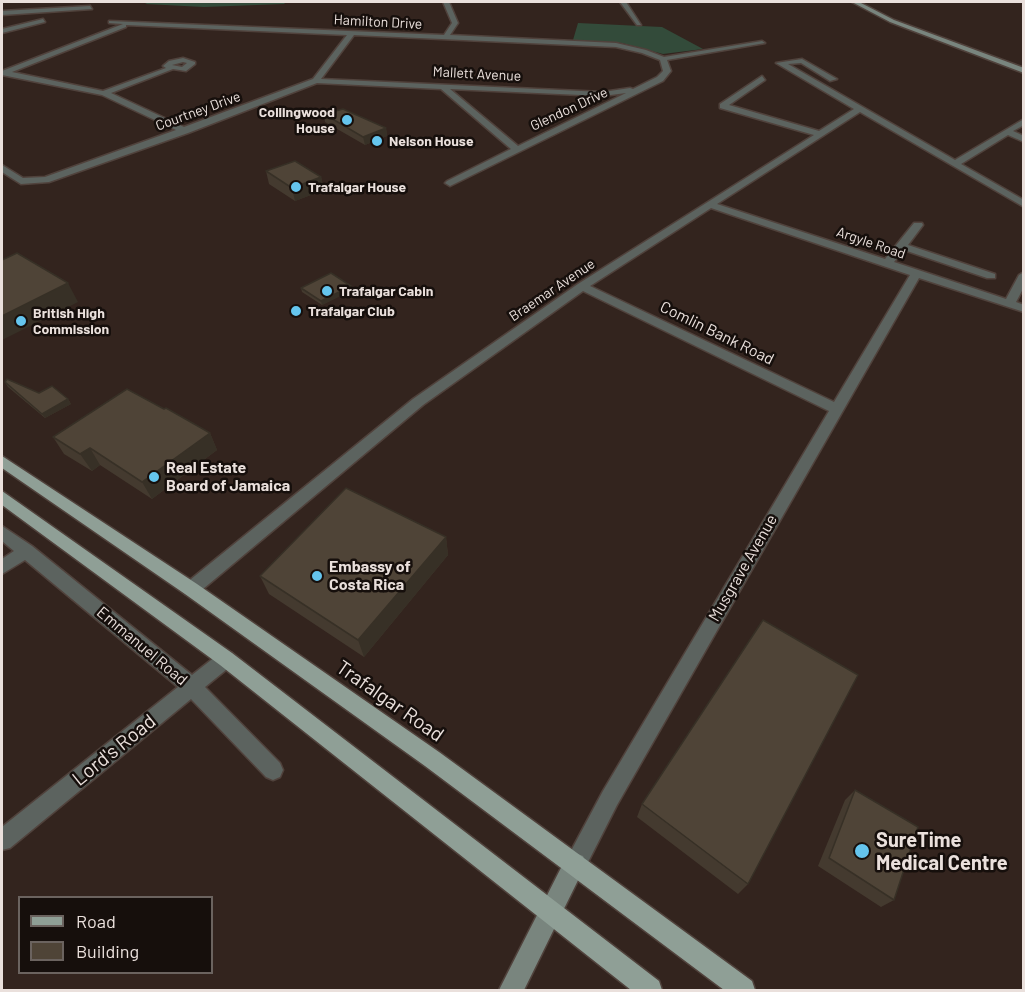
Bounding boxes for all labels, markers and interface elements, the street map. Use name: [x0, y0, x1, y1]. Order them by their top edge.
street label: Hamilton Drive: [333, 11, 423, 33]
street label: Mallett Avenue: [432, 63, 522, 85]
street label: Glendon Drive: [528, 84, 610, 134]
street label: Courtney Drive: [153, 88, 243, 134]
place label: Collingwood House: [259, 104, 335, 136]
marker: Collingwood House: [340, 113, 354, 127]
place label: Nelson House: [389, 133, 474, 149]
marker: Nelson House: [370, 134, 384, 148]
place label: Trafalgar House: [308, 179, 406, 195]
marker: Trafalgar House: [289, 180, 303, 194]
street label: Argyle Road: [834, 223, 908, 263]
street label: Braemar Avenue: [506, 255, 598, 325]
place label: Trafalgar Cabin: [339, 283, 433, 299]
marker: Trafalgar Cabin: [320, 284, 334, 298]
street label: Comlin Bank Road: [657, 297, 777, 369]
place label: Trafalgar Club: [308, 303, 395, 319]
marker: Trafalgar Club: [289, 304, 303, 318]
place label: British High Commission: [33, 305, 109, 338]
marker: British High Commission: [14, 314, 28, 328]
place label: Real Estate Board of Jamaica: [166, 458, 290, 496]
marker: Real Estate Board of Jamaica: [147, 470, 161, 484]
street label: Musgrave Avenue: [705, 511, 781, 625]
place label: Embassy of Costa Rica: [329, 557, 411, 595]
marker: Embassy of Costa Rica: [310, 569, 324, 583]
street label: Emmanuel Road: [93, 603, 191, 689]
street label: Trafalgar Road: [332, 655, 448, 747]
street label: Lord's Road: [67, 709, 161, 791]
place label: SureTime Medical Centre: [876, 828, 1008, 875]
marker: SureTime Medical Centre: [853, 842, 871, 860]
legend: [18, 896, 213, 974]
text: Road: [76, 910, 116, 932]
text: Building: [76, 940, 139, 962]

